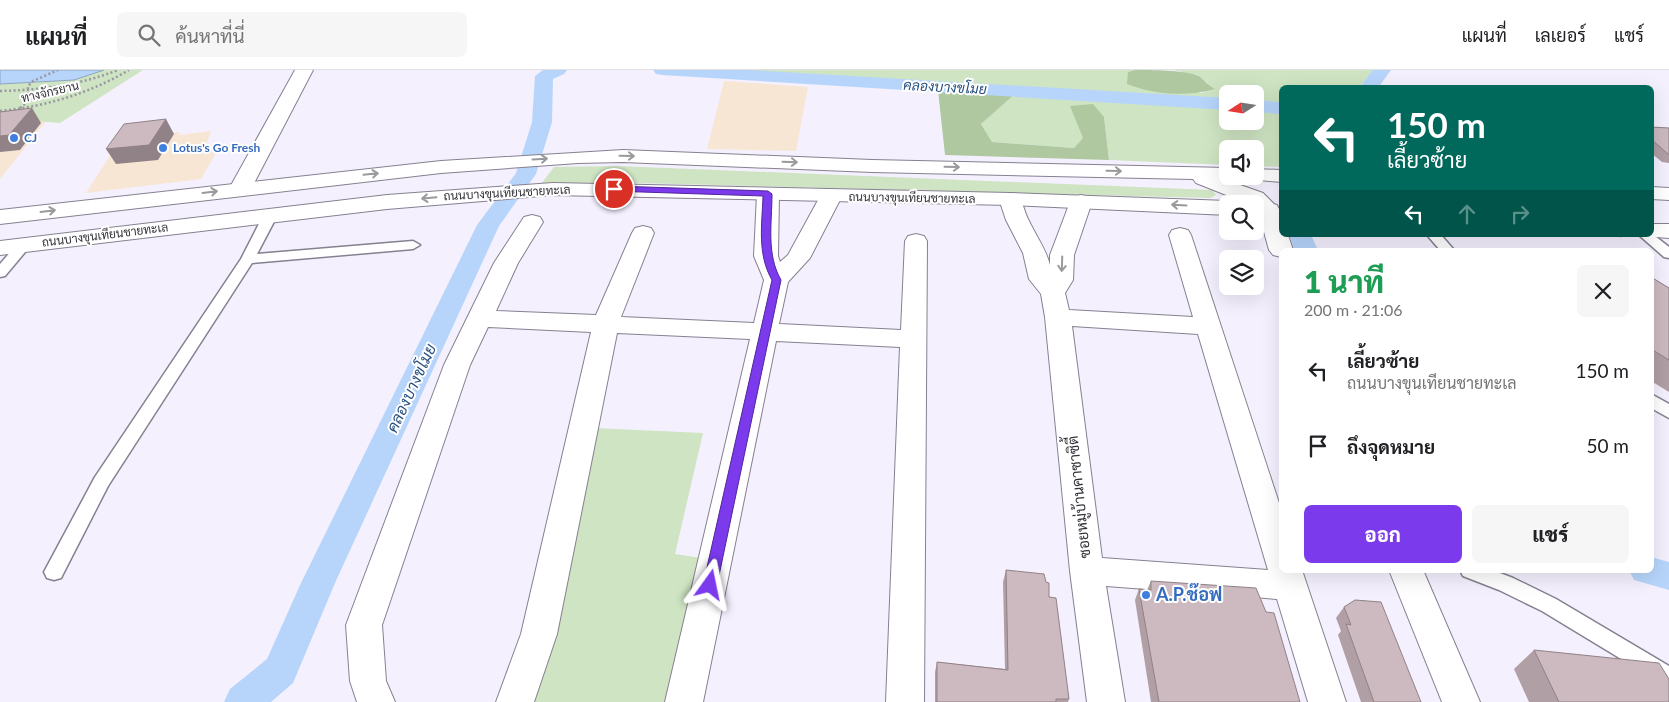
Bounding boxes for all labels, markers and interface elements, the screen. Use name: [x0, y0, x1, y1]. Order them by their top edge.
search box: [117, 12, 467, 57]
text: แผนที่: [25, 21, 87, 50]
icon: search: [135, 21, 163, 49]
text: ค้นหาที่นี่: [175, 24, 245, 47]
text: แผนที่: [1462, 24, 1507, 46]
text: เลเยอร์: [1535, 24, 1586, 46]
text: แชร์: [1614, 24, 1644, 46]
water label: คลองบางขโมย: [903, 76, 987, 97]
street label: ทางจักรยาน: [20, 78, 81, 105]
north arrow: [1219, 85, 1264, 130]
map controls: [1219, 85, 1264, 295]
text: 150 m: [1387, 103, 1486, 145]
icon: left: [1304, 105, 1369, 170]
place label: CJ: [24, 130, 37, 145]
marker: CJ: [8, 132, 20, 144]
place label: Lotus's Go Fresh: [173, 140, 261, 155]
button: sound: [1219, 140, 1264, 185]
marker: Lotus's Go Fresh: [157, 142, 169, 154]
text: เลี้ยวซ้าย: [1387, 146, 1467, 173]
one-way arrow: [618, 151, 635, 161]
one-way arrow: [532, 154, 548, 163]
one-way arrow: [781, 158, 797, 167]
one-way arrow: [944, 163, 960, 172]
one-way arrow: [1106, 167, 1122, 176]
pin: [593, 168, 635, 210]
one-way arrow: [363, 169, 379, 179]
icon: arrive: [600, 175, 628, 203]
street label: ถนนบางขุนเทียนชายทะเล: [443, 182, 571, 205]
one-way arrow: [202, 187, 218, 197]
street label: ถนนบางขุนเทียนชายทะเล: [848, 189, 976, 208]
one-way arrow: [421, 193, 437, 203]
button: search: [1219, 195, 1264, 240]
one-way arrow: [1171, 200, 1187, 209]
icon: left: [1400, 200, 1428, 228]
icon: ahead: [1453, 200, 1481, 228]
icon: right: [1506, 200, 1534, 228]
one-way arrow: [40, 206, 56, 216]
street label: ถนนบางขุนเทียนชายทะเล: [41, 219, 169, 252]
button: layers: [1219, 250, 1264, 295]
one-way arrow: [1057, 256, 1066, 272]
text: 1 นาที: [1304, 263, 1384, 299]
button: close: [1577, 265, 1629, 317]
text: 200 m · 21:06: [1304, 300, 1403, 319]
water label: คลองบางขโมย: [381, 340, 439, 435]
text: เลี้ยวซ้าย: [1347, 349, 1419, 372]
icon: left: [1304, 357, 1332, 385]
text: 150 m: [1575, 359, 1629, 382]
text: ถนนบางขุนเทียนชายทะเล: [1347, 373, 1516, 392]
icon: arrive: [1304, 432, 1332, 460]
street label: ซอยหมู่บ้านคาซาซิตี้: [1058, 434, 1095, 560]
text: 50 m: [1586, 434, 1629, 457]
text: ถึงจุดหมาย: [1347, 435, 1435, 458]
button: ออก: [1304, 505, 1462, 563]
button: แชร์: [1472, 505, 1629, 563]
position arrow: [683, 558, 735, 610]
place label: A.P.ช๊อฟ: [1155, 582, 1222, 605]
marker: A.P.ช๊อฟ: [1140, 589, 1152, 601]

